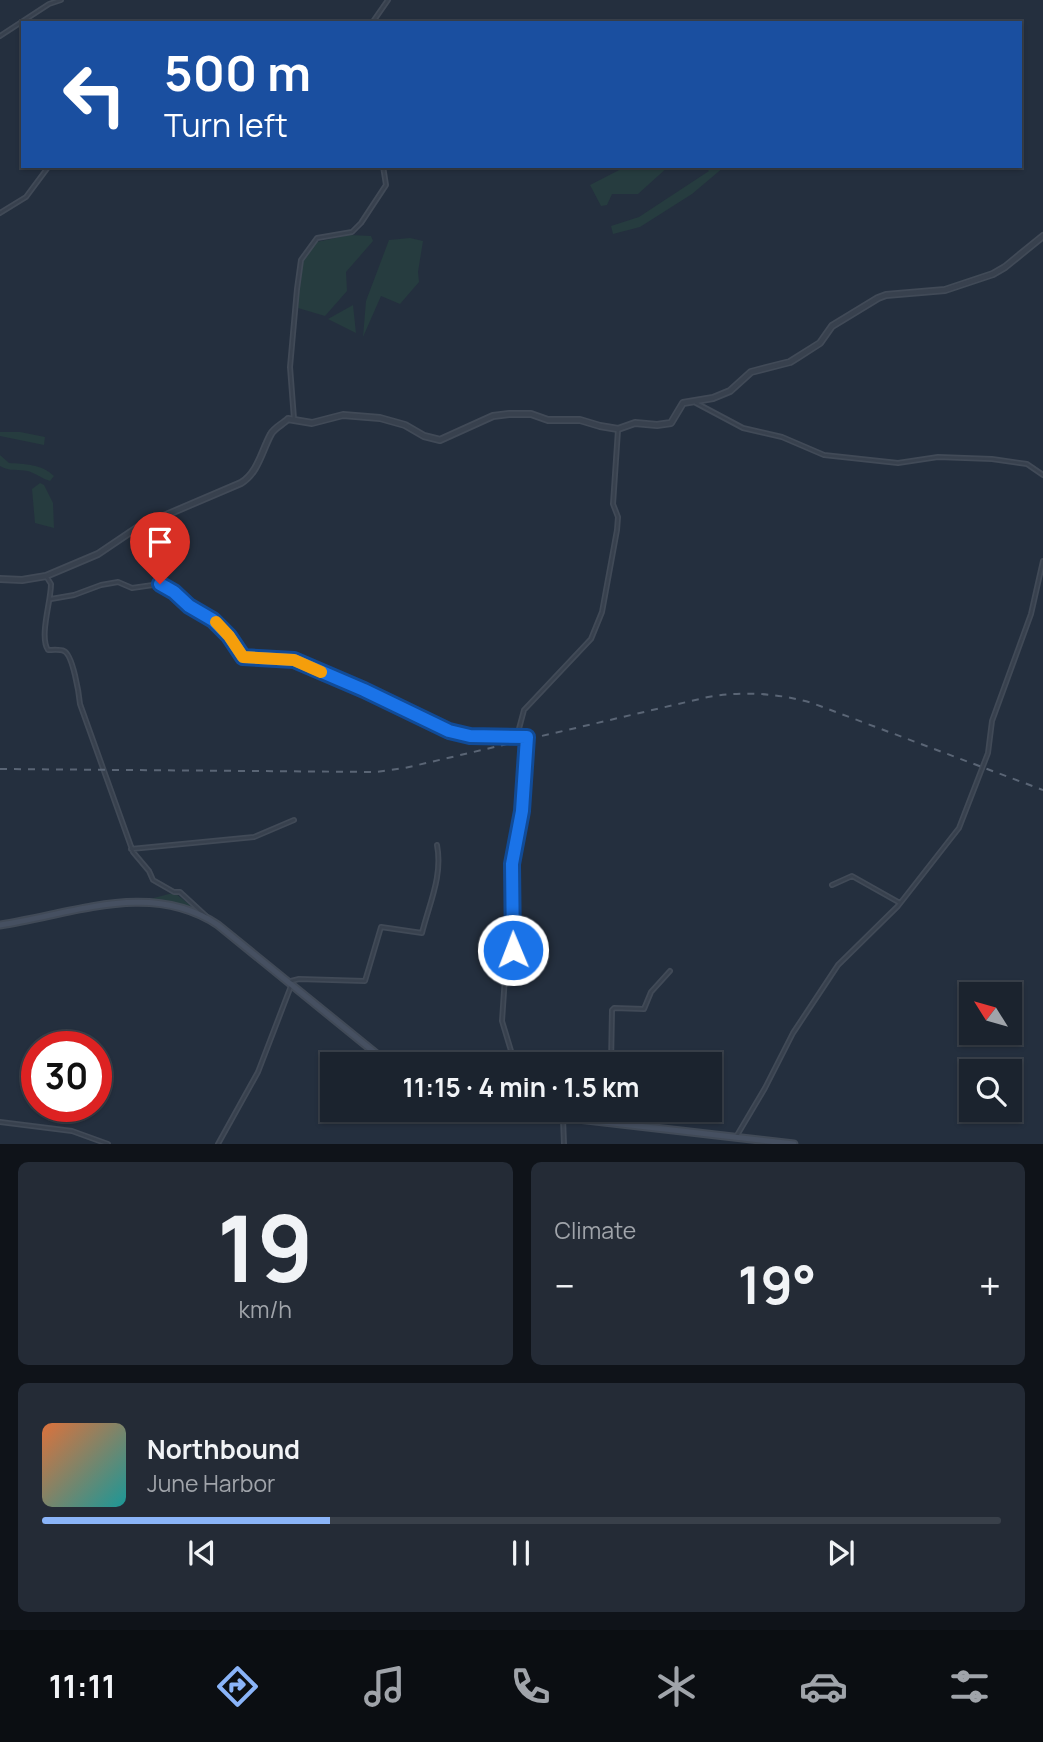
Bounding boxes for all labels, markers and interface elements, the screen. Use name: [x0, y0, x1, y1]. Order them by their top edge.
text: 500 m: [164, 39, 311, 106]
icon: left: [49, 49, 140, 140]
text: Turn left: [164, 103, 288, 147]
pin: [130, 512, 190, 584]
icon: arrive: [141, 523, 179, 561]
position arrow: [476, 913, 550, 987]
north arrow: [959, 982, 1022, 1045]
map controls: [959, 982, 1022, 1122]
speed limit sign: 30: [21, 1031, 112, 1122]
button: search: [959, 1059, 1022, 1122]
text: 11:15 · 4 min · 1.5 km: [403, 1069, 639, 1105]
text: 19: [217, 1185, 313, 1309]
text: Climate: [555, 1214, 636, 1246]
text: 19°: [738, 1249, 816, 1320]
text: −: [555, 1259, 575, 1311]
text: +: [979, 1259, 1001, 1311]
text: km/h: [239, 1293, 292, 1325]
text: Northbound: [147, 1431, 300, 1467]
text: June Harbor: [147, 1467, 275, 1499]
icon: previous: [183, 1534, 221, 1572]
icon: pause: [502, 1534, 540, 1572]
icon: next: [822, 1534, 860, 1572]
icon: directions: [213, 1662, 262, 1711]
icon: music: [360, 1662, 409, 1711]
icon: phone: [506, 1662, 555, 1711]
icon: climate: [652, 1662, 701, 1711]
icon: car: [799, 1662, 848, 1711]
icon: filters: [945, 1662, 994, 1711]
text: 11:11: [49, 1664, 116, 1708]

